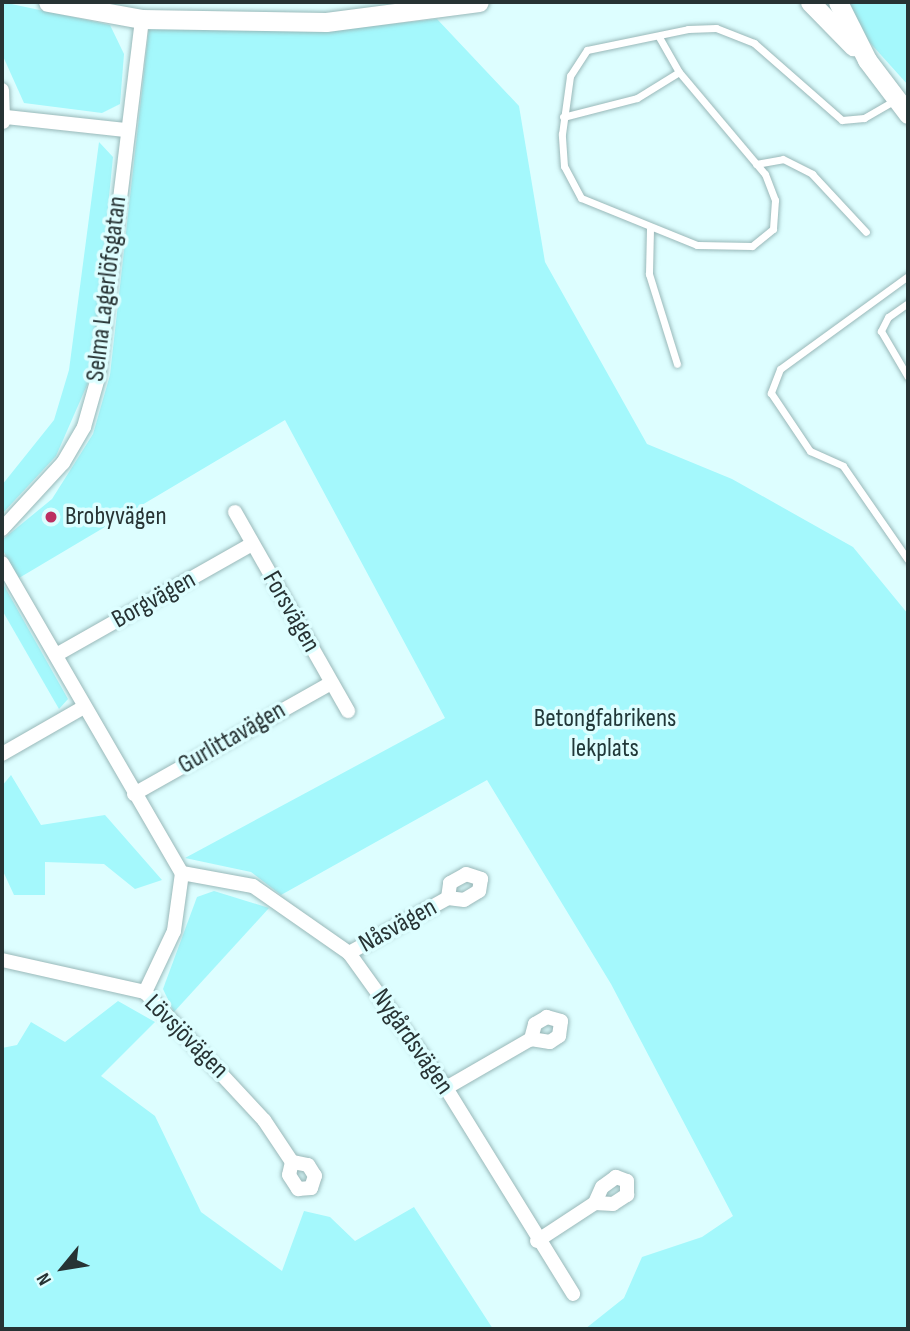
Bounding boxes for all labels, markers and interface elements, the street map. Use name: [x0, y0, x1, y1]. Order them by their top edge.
street label: Selma Lagerlöfsgatan: [80, 195, 134, 383]
place label: Brobyvägen: [65, 501, 167, 533]
marker: Brobyvägen: [43, 509, 59, 525]
street label: Borgvägen: [107, 564, 201, 636]
street label: Forsvägen: [255, 566, 327, 658]
street label: Gurlittavägen: [173, 695, 291, 781]
park label: Betongfabrikens lekplats: [534, 703, 676, 764]
street label: Nåsvägen: [354, 892, 442, 960]
street label: Nygårdsvägen: [364, 983, 460, 1101]
street label: Lövsjövägen: [137, 988, 235, 1086]
north arrow: [28, 1233, 98, 1303]
text: N: [32, 1269, 57, 1289]

